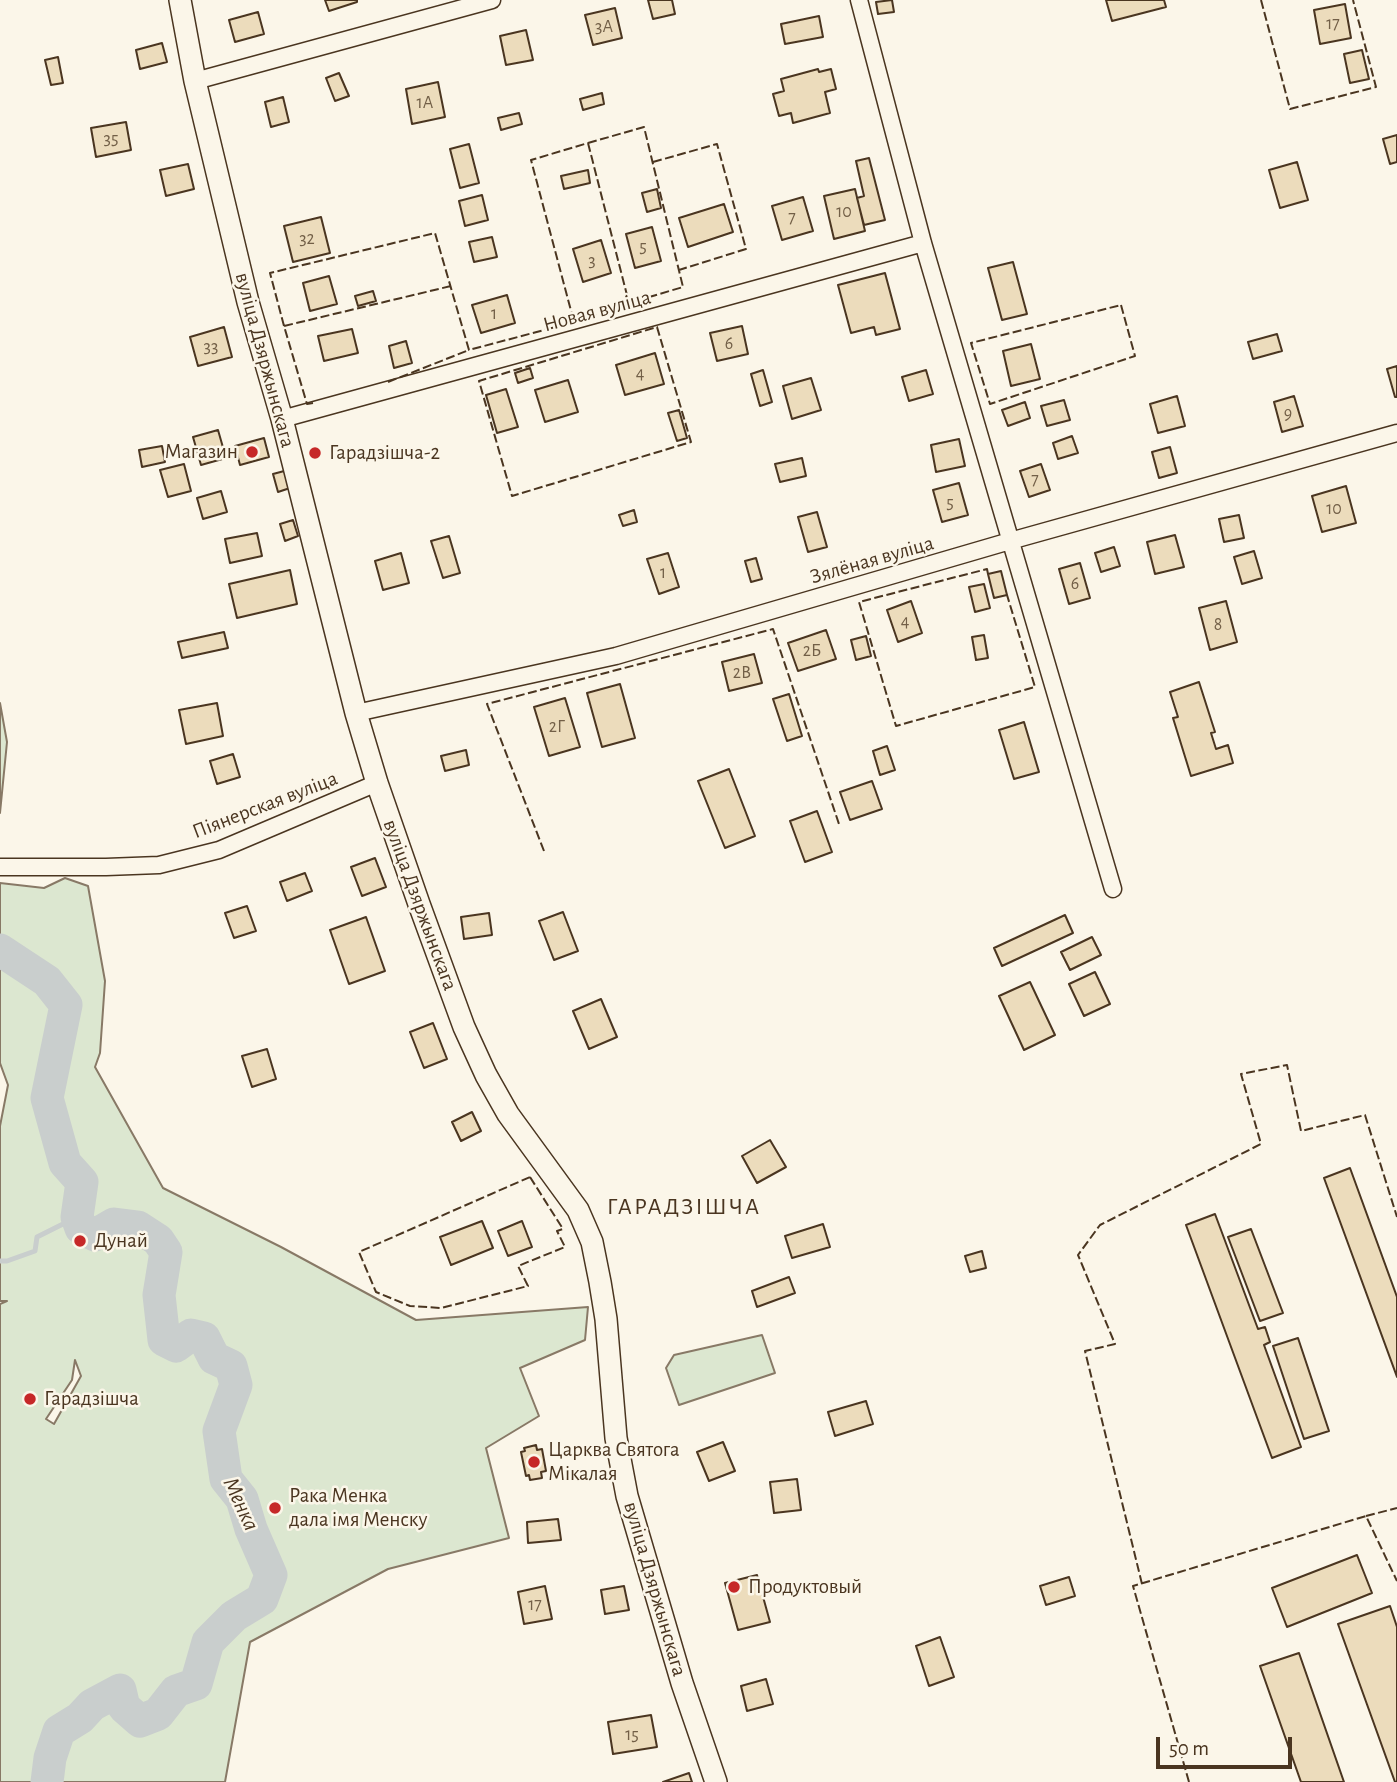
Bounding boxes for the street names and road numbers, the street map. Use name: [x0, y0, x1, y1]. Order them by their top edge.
street label: вуліца Дзяржынскага: [229, 270, 301, 450]
street label: Новая вуліца: [540, 285, 654, 337]
street label: Зялёная вуліца: [807, 530, 937, 590]
street label: Піянерская вуліца: [189, 766, 341, 844]
street label: вуліца Дзяржынскага: [377, 816, 463, 994]
street label: вуліца Дзяржынскага: [618, 1499, 692, 1679]

